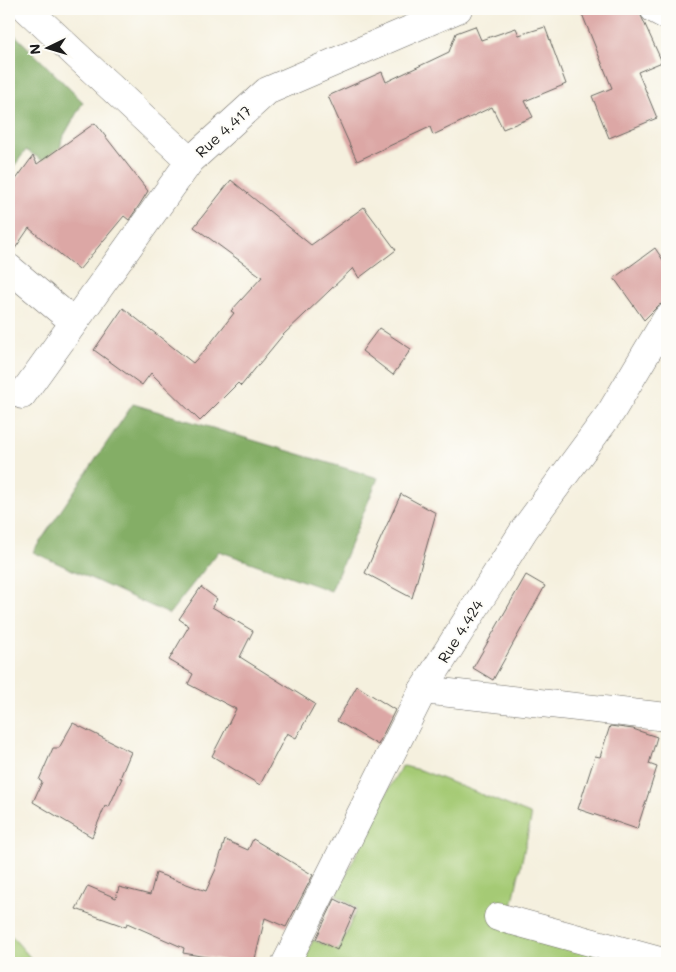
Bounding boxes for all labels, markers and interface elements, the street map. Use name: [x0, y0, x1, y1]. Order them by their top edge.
north arrow: [22, 22, 72, 72]
text: N: [25, 43, 44, 55]
street label: Rue 4.417: [191, 100, 255, 162]
street label: Rue 4.424: [433, 595, 487, 666]

